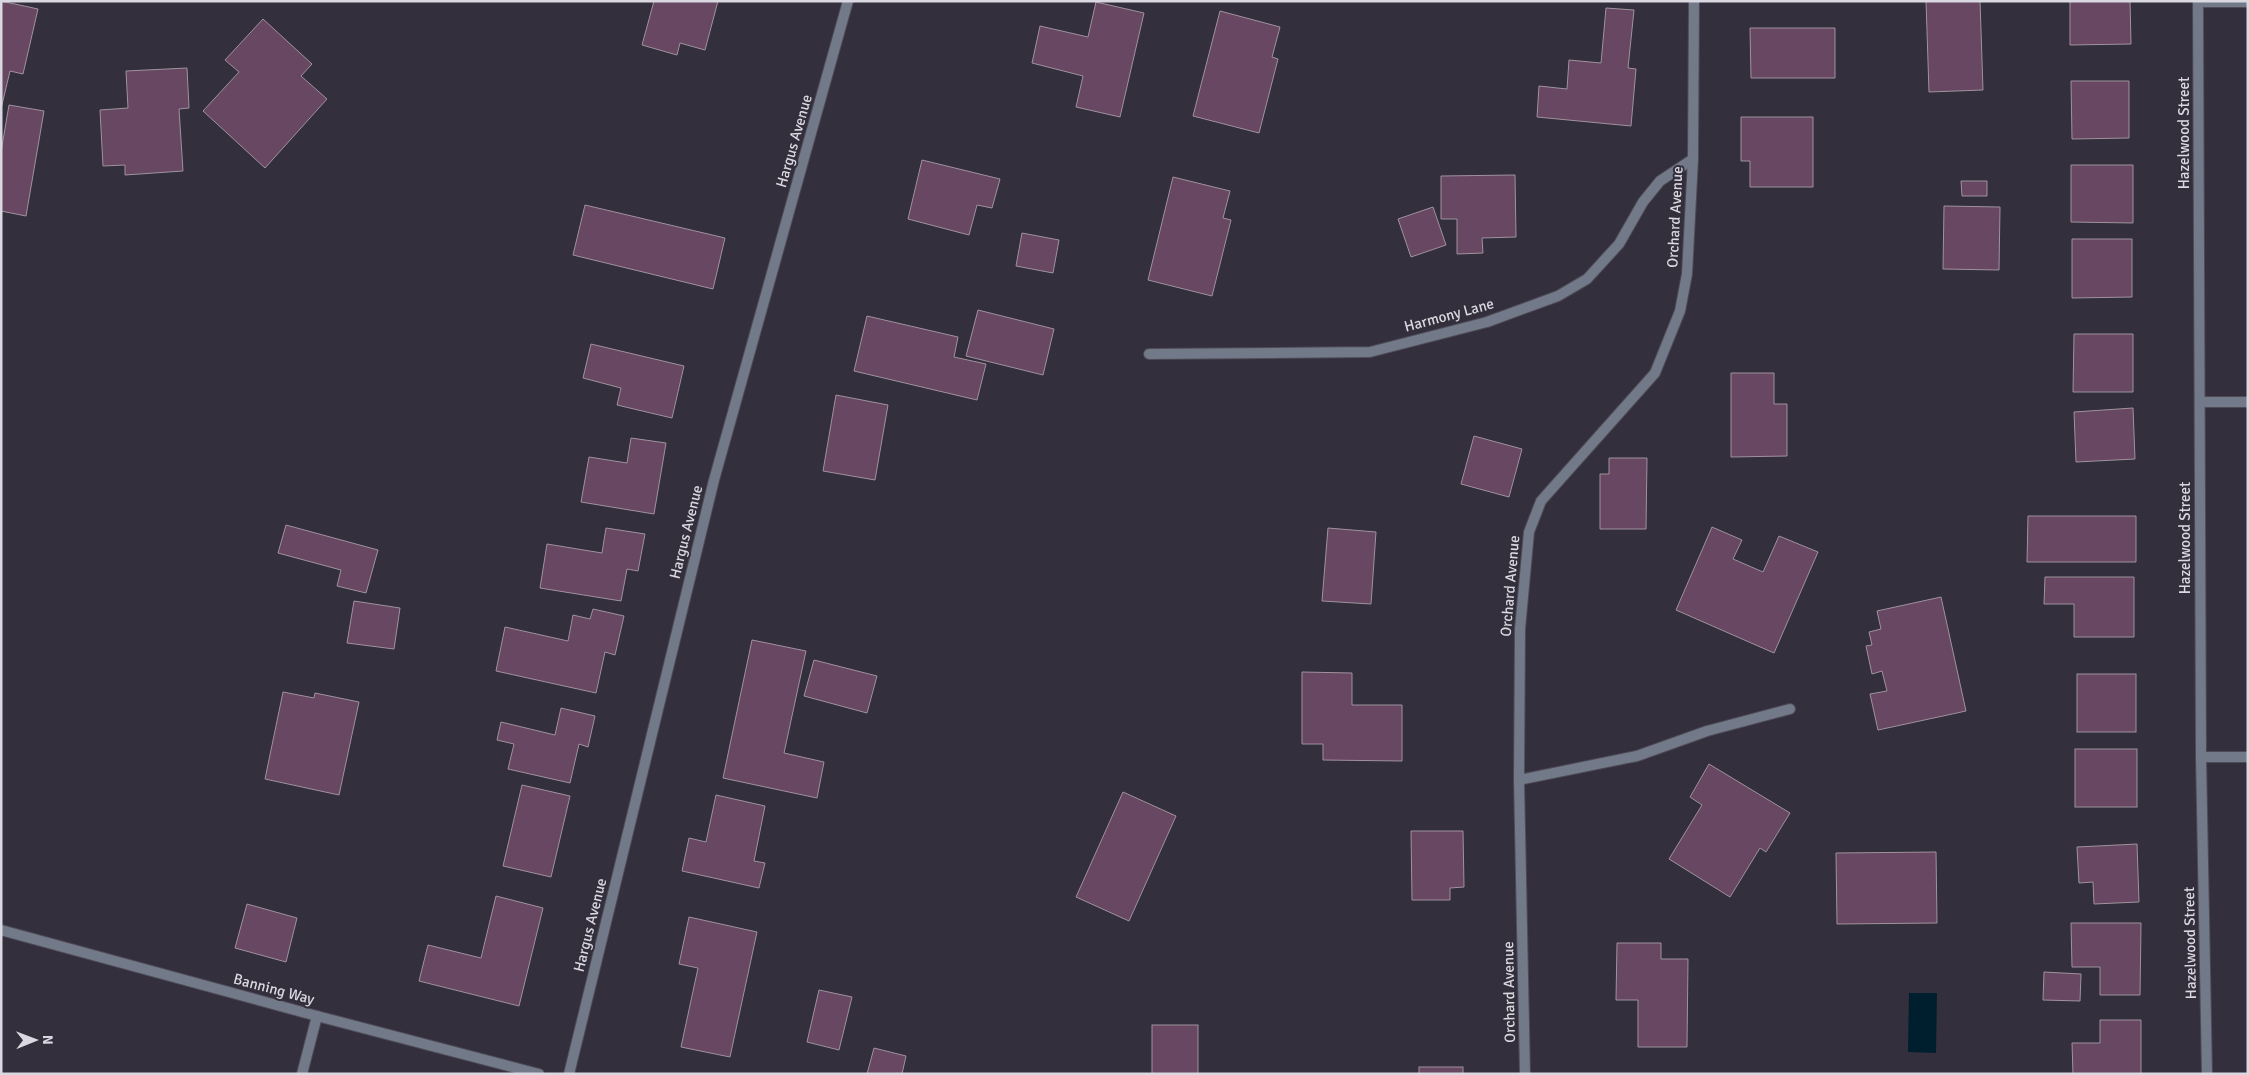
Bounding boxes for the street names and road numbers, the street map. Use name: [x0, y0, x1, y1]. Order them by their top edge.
street label: Hazelwood Street: [2175, 77, 2193, 189]
street label: Hargus Avenue: [772, 92, 816, 190]
street label: Orchard Avenue: [1663, 166, 1687, 268]
street label: Harmony Lane: [1402, 294, 1496, 336]
street label: Hazelwood Street: [2176, 482, 2194, 594]
street label: Hargus Avenue: [666, 483, 706, 581]
street label: Orchard Avenue: [1497, 535, 1523, 637]
street label: Hargus Avenue: [570, 876, 610, 974]
street label: Hazelwood Street: [2180, 887, 2200, 999]
street label: Orchard Avenue: [1499, 941, 1519, 1043]
street label: Banning Way: [232, 970, 316, 1008]

